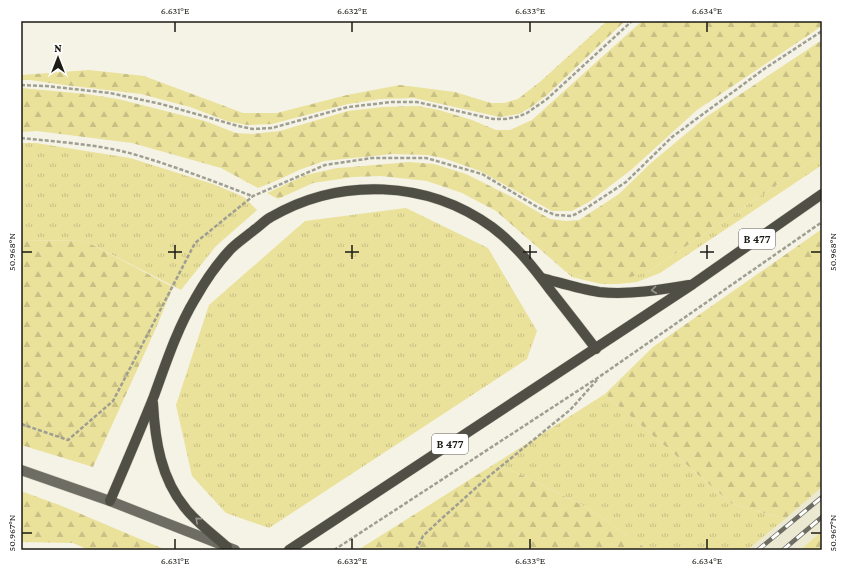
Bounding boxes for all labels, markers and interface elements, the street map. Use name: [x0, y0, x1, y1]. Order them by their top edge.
text: 6.631°E: [161, 5, 190, 16]
text: 6.632°E: [337, 5, 368, 16]
text: 6.633°E: [515, 5, 546, 16]
text: 6.634°E: [692, 5, 723, 16]
north arrow: [38, 38, 78, 78]
text: N: [54, 42, 62, 54]
road number: B 477: [739, 229, 775, 249]
text: 50.968°N: [6, 233, 17, 271]
text: 50.968°N: [827, 233, 838, 271]
one-way arrow: [651, 285, 657, 294]
road number: B 477: [432, 434, 468, 454]
text: 50.967°N: [6, 514, 17, 551]
text: 50.967°N: [827, 514, 838, 551]
one-way arrow: [195, 518, 203, 525]
text: 6.631°E: [161, 555, 190, 566]
text: 6.632°E: [337, 555, 368, 566]
text: 6.633°E: [515, 555, 546, 566]
text: 6.634°E: [692, 555, 723, 566]

